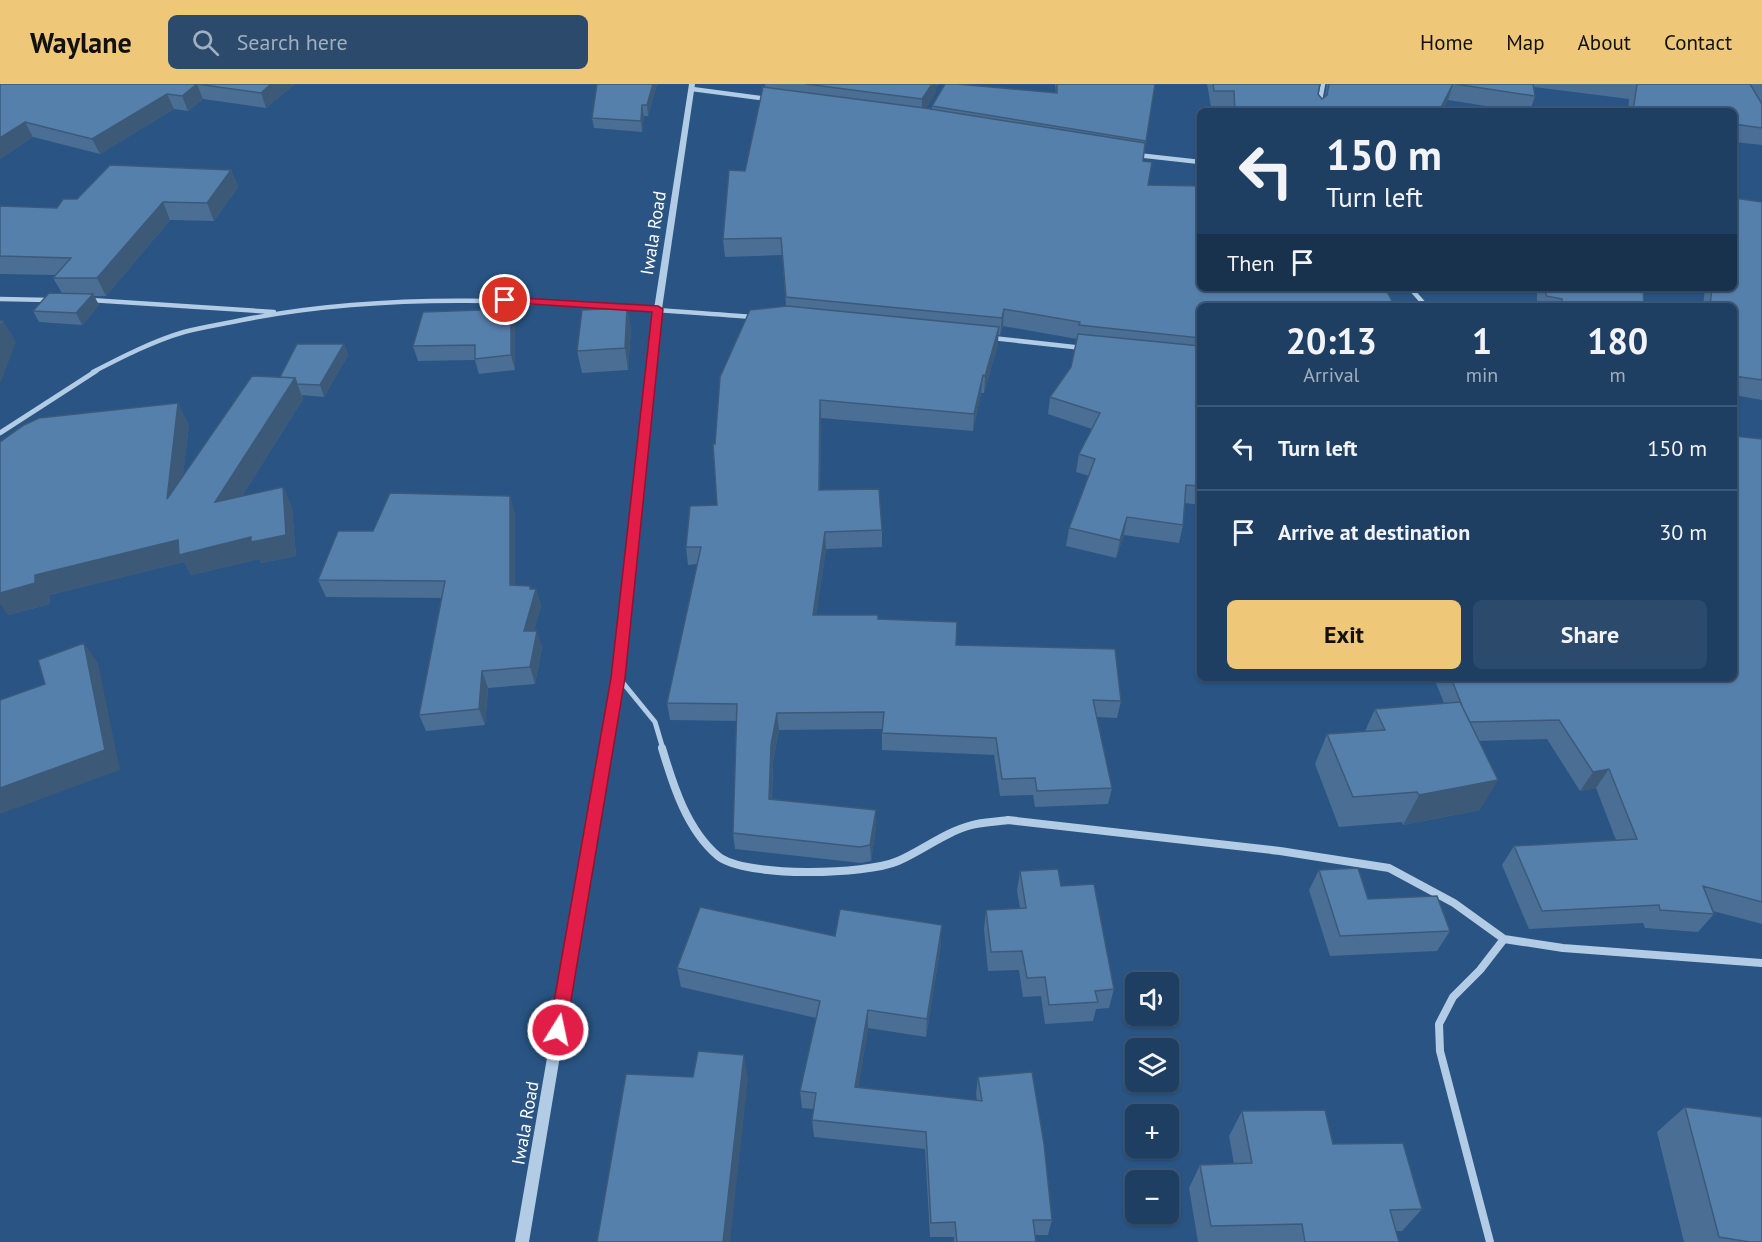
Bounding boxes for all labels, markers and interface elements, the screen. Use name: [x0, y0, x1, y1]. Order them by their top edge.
search box: [168, 15, 588, 69]
text: Waylane: [30, 24, 132, 61]
icon: search: [189, 26, 222, 59]
text: Search here: [237, 28, 348, 56]
text: Home: [1420, 29, 1473, 56]
text: Map: [1506, 29, 1545, 56]
text: About: [1578, 29, 1631, 56]
text: Contact: [1664, 29, 1732, 56]
text: 150 m: [1326, 127, 1442, 182]
icon: left: [1227, 132, 1305, 210]
text: Turn left: [1326, 180, 1423, 214]
street label: Iwala Road: [635, 189, 671, 277]
icon: arrive: [1286, 246, 1319, 279]
text: Then: [1227, 249, 1274, 277]
pin: [479, 274, 530, 325]
icon: arrive: [488, 283, 521, 316]
text: 20:13: [1286, 317, 1377, 364]
text: 1: [1472, 317, 1492, 364]
text: 180: [1587, 317, 1648, 364]
text: Arrival: [1303, 362, 1359, 388]
text: min: [1466, 362, 1498, 388]
text: m: [1610, 362, 1626, 388]
icon: left: [1227, 432, 1260, 465]
text: Turn left: [1278, 434, 1358, 462]
text: 150 m: [1647, 434, 1707, 462]
icon: arrive: [1227, 516, 1260, 549]
text: Arrive at destination: [1278, 518, 1470, 546]
text: 30 m: [1659, 518, 1707, 546]
button: Exit: [1227, 600, 1461, 669]
button: Share: [1473, 600, 1707, 669]
map controls: [1125, 972, 1179, 1224]
button: sound: [1125, 972, 1179, 1026]
position arrow: [526, 998, 590, 1062]
button: layers: [1125, 1038, 1179, 1092]
street label: Iwala Road: [506, 1079, 544, 1167]
button: +: [1125, 1104, 1179, 1158]
button: −: [1125, 1170, 1179, 1224]

